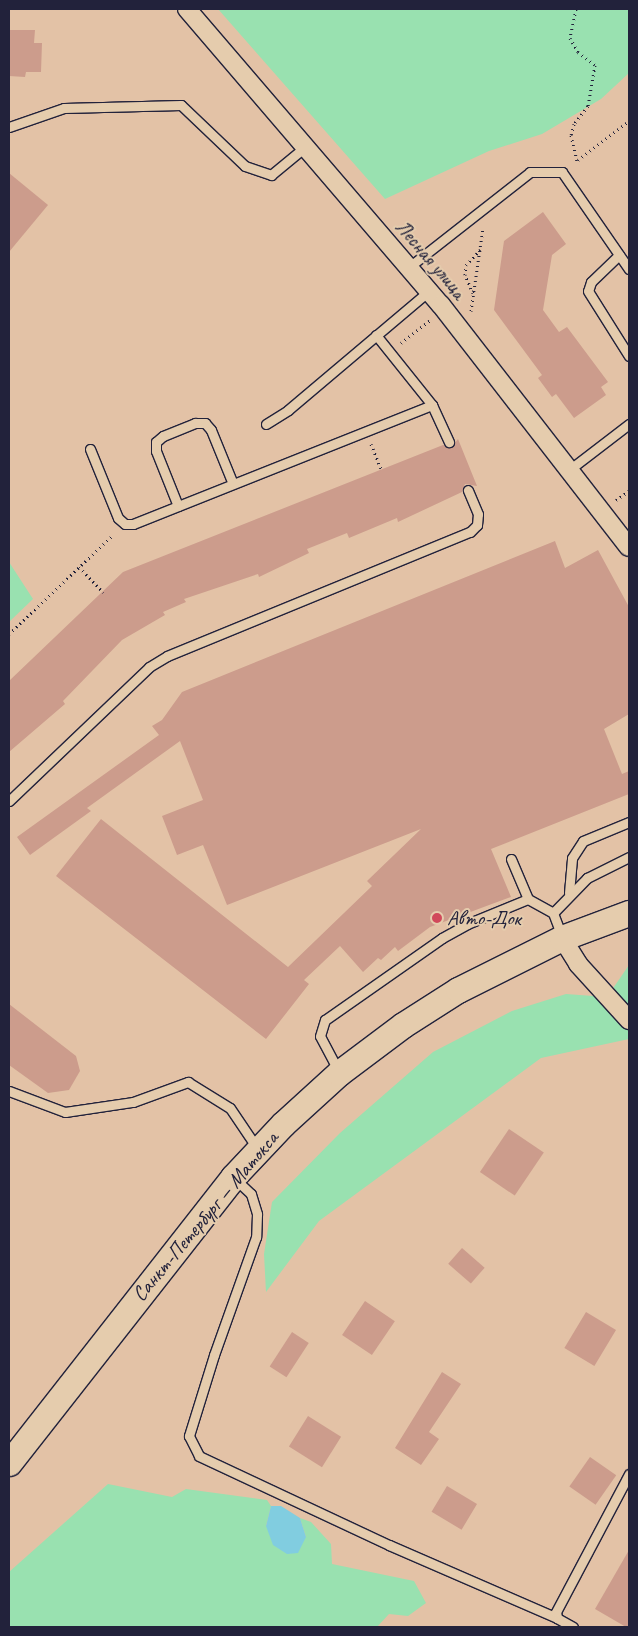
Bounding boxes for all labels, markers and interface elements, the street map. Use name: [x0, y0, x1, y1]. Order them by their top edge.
street label: Лесная улица: [390, 214, 472, 304]
place label: Авто-Док: [447, 905, 521, 931]
marker: Авто-Док: [431, 912, 443, 924]
street label: Санкт-Петербург — Матокса: [127, 1126, 283, 1306]

